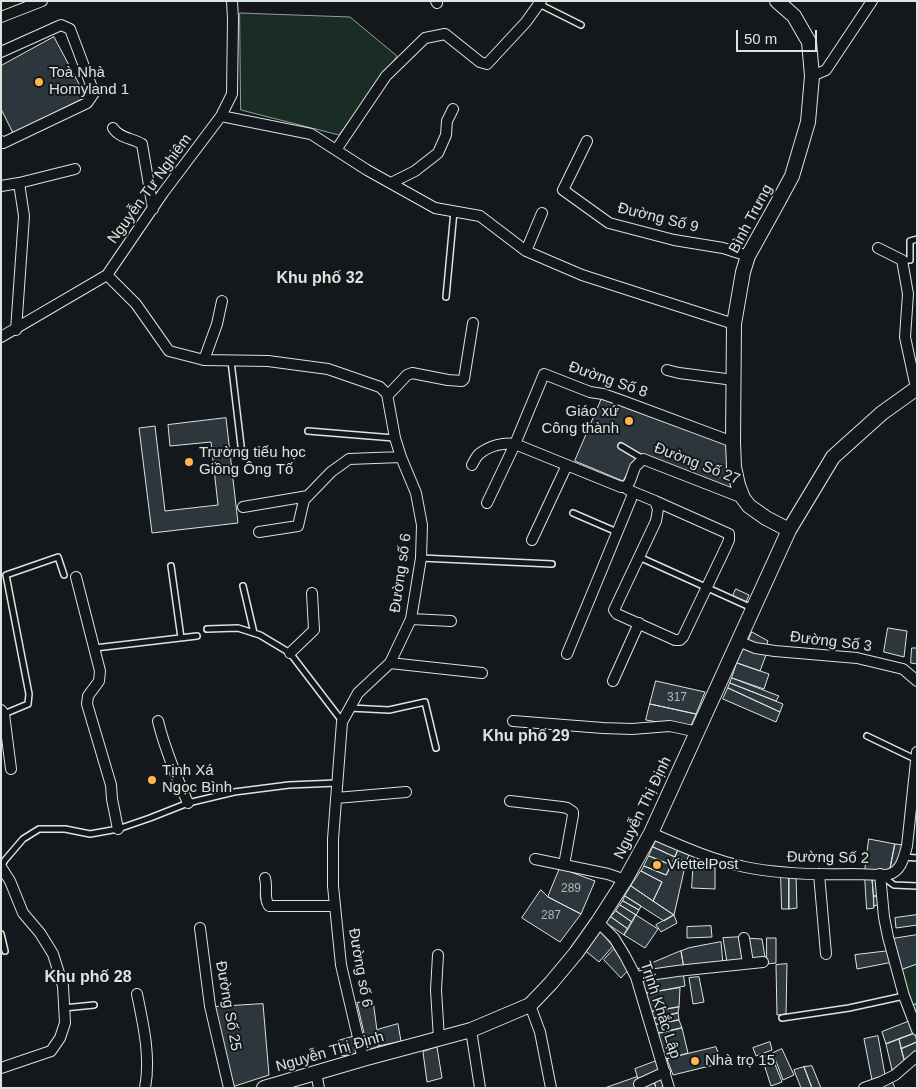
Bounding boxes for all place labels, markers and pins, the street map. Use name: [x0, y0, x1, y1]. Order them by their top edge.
place label: Toà Nhà Homyland 1: [49, 64, 129, 99]
marker: Toà Nhà Homyland 1: [33, 76, 45, 88]
place label: Giáo xứ Công thành: [541, 403, 619, 438]
marker: Giáo xứ Công thành: [623, 415, 635, 427]
place label: Trường tiểu học Giồng Ông Tố: [199, 444, 306, 479]
marker: Trường tiểu học Giồng Ông Tố: [183, 456, 195, 468]
place label: Tịnh Xá Ngọc Bình: [162, 762, 232, 797]
marker: Tịnh Xá Ngọc Bình: [146, 774, 158, 786]
place label: ViettelPost: [667, 856, 738, 874]
marker: ViettelPost: [651, 859, 663, 871]
place label: Nhà trọ 15: [705, 1052, 775, 1070]
marker: Nhà trọ 15: [689, 1055, 701, 1067]

